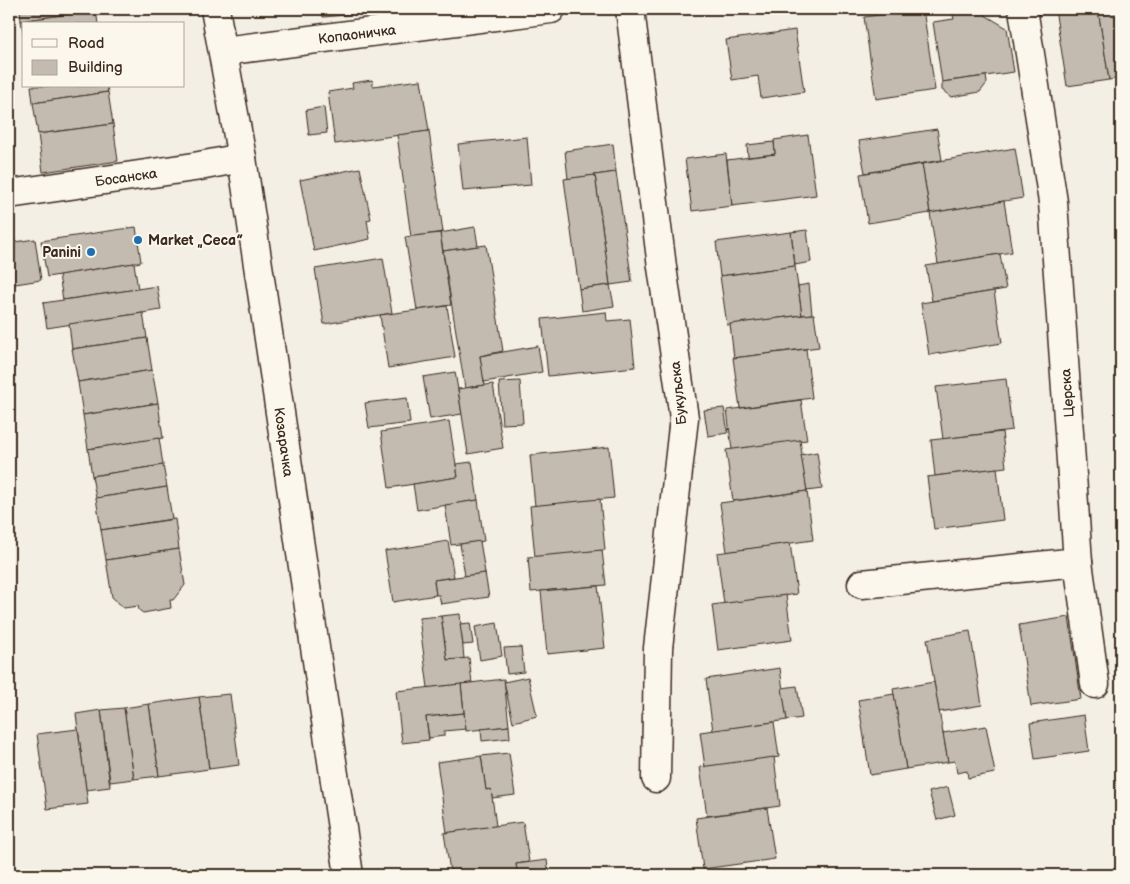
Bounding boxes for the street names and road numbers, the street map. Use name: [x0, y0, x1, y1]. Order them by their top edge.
street label: Копаоничка: [317, 21, 398, 48]
street label: Босанска: [94, 165, 159, 190]
street label: Букуљска: [667, 360, 690, 426]
street label: Церска: [1057, 367, 1078, 418]
street label: Козарачка: [270, 406, 297, 479]

